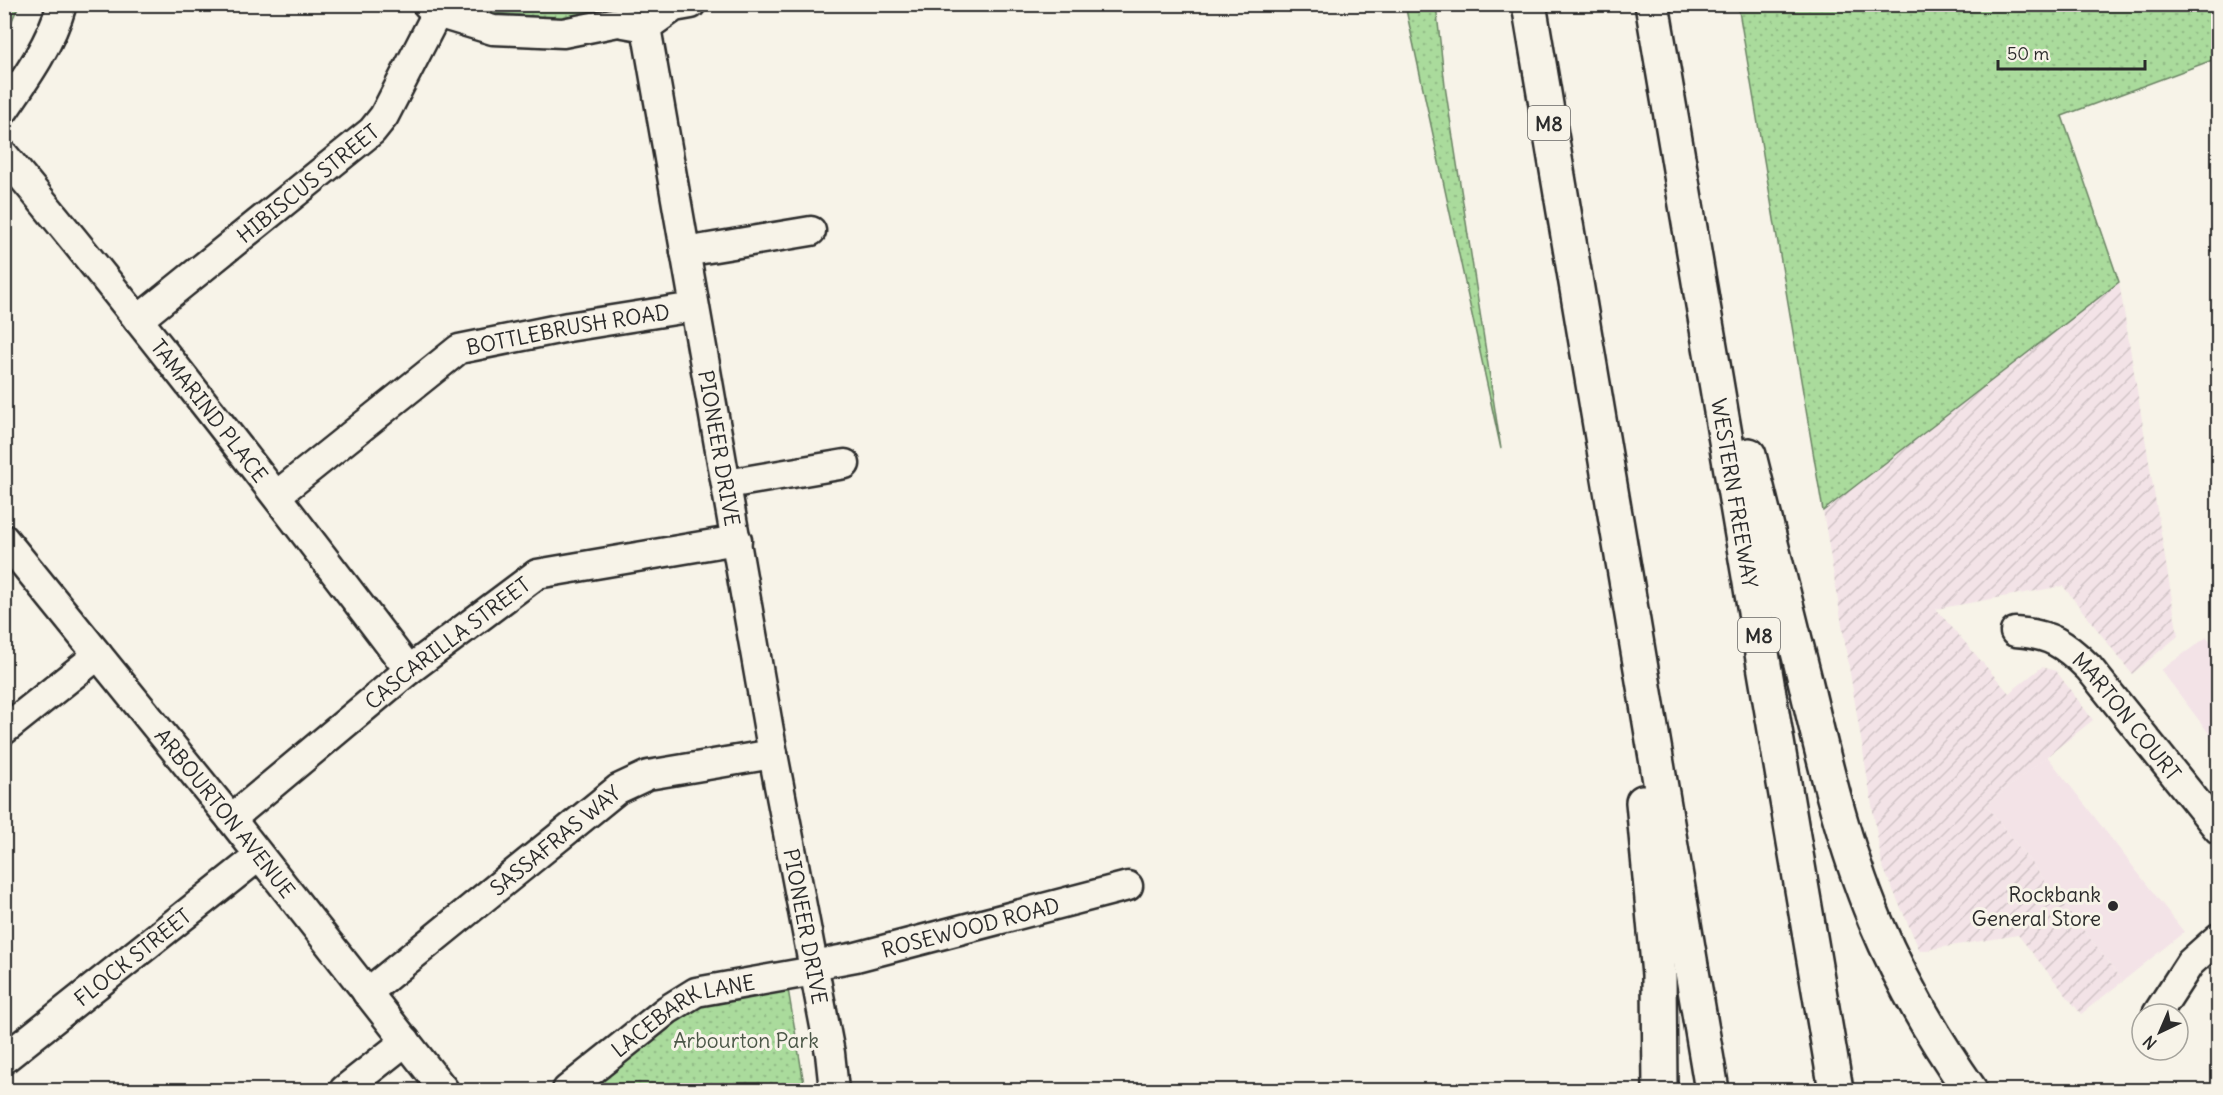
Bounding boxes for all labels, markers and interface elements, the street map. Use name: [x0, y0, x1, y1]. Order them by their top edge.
scale bar: [1998, 33, 2145, 71]
text: 50 m: [2007, 42, 2049, 65]
road number: M8: [1528, 106, 1570, 140]
street label: HIBISCUS STREET: [231, 118, 384, 249]
street label: BOTTLEBRUSH ROAD: [464, 298, 671, 361]
street label: TAMARIND PLACE: [145, 334, 274, 488]
street label: PIONEER DRIVE: [693, 368, 746, 528]
street label: WESTERN FREEWAY: [1706, 396, 1764, 590]
street label: CASCARILLA STREET: [359, 571, 535, 715]
road number: M8: [1738, 618, 1780, 652]
street label: MARTON COURT: [2067, 646, 2187, 786]
street label: ARBOURTON AVENUE: [149, 722, 301, 903]
street label: SASSAFRAS WAY: [484, 779, 626, 901]
street label: PIONEER DRIVE: [778, 846, 834, 1006]
place label: Rockbank General Store: [1972, 881, 2101, 932]
street label: ROSEWOOD ROAD: [878, 891, 1062, 963]
marker: Rockbank General Store: [2106, 899, 2120, 913]
street label: FLOCK STREET: [68, 902, 196, 1012]
street label: LACEBARK LANE: [606, 968, 757, 1063]
north arrow: [2130, 1002, 2190, 1062]
park label: Arbourton Park: [673, 1027, 819, 1054]
text: N: [2139, 1032, 2161, 1054]

